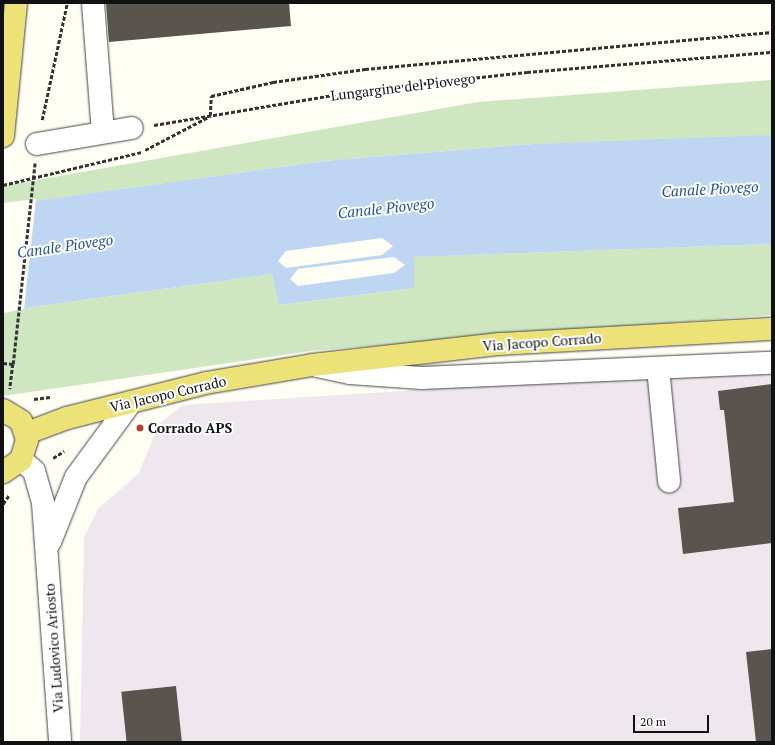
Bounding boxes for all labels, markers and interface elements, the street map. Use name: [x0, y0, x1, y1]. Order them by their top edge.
street label: Lungargine del Piovego: [330, 70, 476, 104]
water label: Canale Piovego: [661, 177, 759, 201]
water label: Canale Piovego: [337, 194, 435, 222]
water label: Canale Piovego: [16, 230, 114, 262]
street label: Via Jacopo Corrado: [482, 329, 602, 355]
street label: Via Jacopo Corrado: [108, 372, 228, 416]
place label: Corrado APS: [148, 420, 232, 436]
marker: Corrado APS: [135, 423, 145, 433]
street label: Via Ludovico Ariosto: [41, 583, 67, 713]
scale bar: [635, 707, 711, 733]
text: 20 m: [640, 714, 666, 729]

